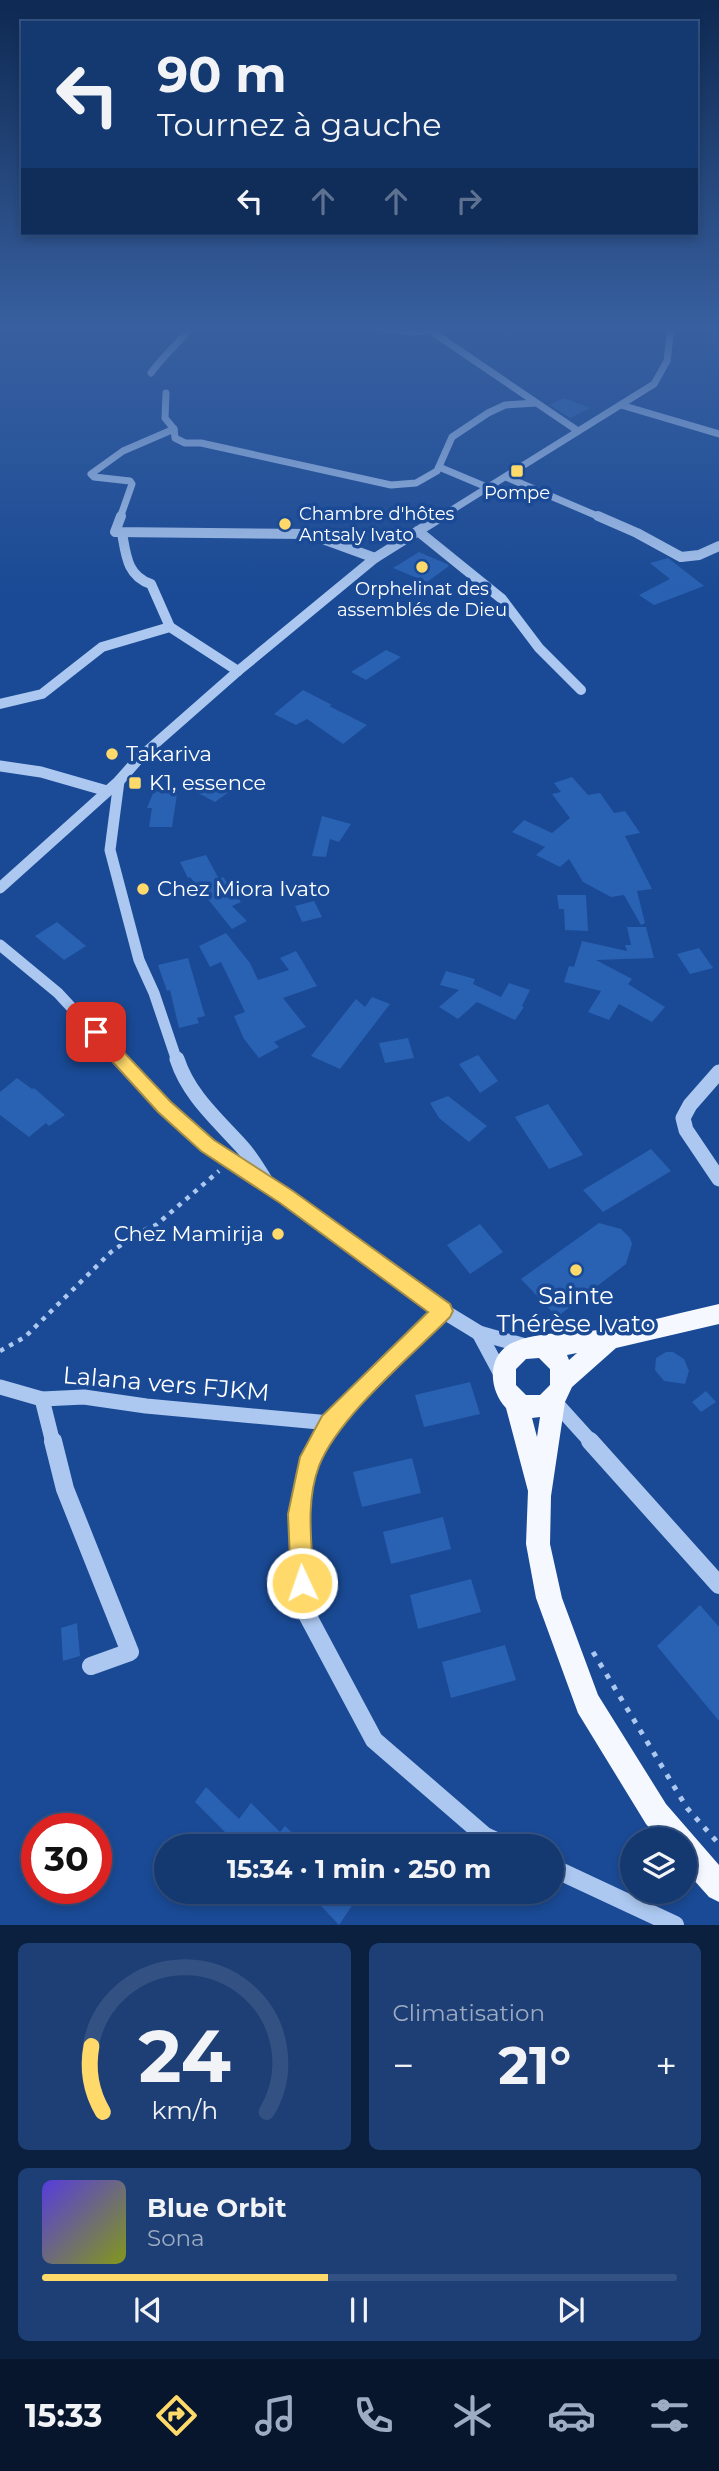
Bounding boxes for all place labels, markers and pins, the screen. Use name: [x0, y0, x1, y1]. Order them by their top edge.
marker: Pompe: [509, 463, 525, 479]
place label: Pompe: [484, 482, 550, 504]
place label: Chambre d'hôtes Antsaly Ivato: [299, 503, 455, 546]
marker: Chambre d'hôtes Antsaly Ivato: [277, 516, 293, 532]
marker: Orphelinat des assemblés de Dieu: [414, 559, 430, 575]
place label: Orphelinat des assemblés de Dieu: [337, 578, 507, 621]
place label: Takariva: [126, 741, 212, 766]
marker: Takariva: [104, 746, 120, 762]
place label: K1, essence: [149, 770, 266, 795]
marker: K1, essence: [127, 775, 143, 791]
place label: Chez Miora Ivato: [157, 876, 330, 901]
marker: Chez Miora Ivato: [135, 881, 151, 897]
pin: [66, 1002, 126, 1062]
place label: Chez Mamirija: [114, 1221, 264, 1246]
marker: Chez Mamirija: [270, 1226, 286, 1242]
marker: Sainte Thérèse Ivato: [568, 1262, 584, 1278]
place label: Sainte Thérèse Ivato: [496, 1281, 656, 1338]

